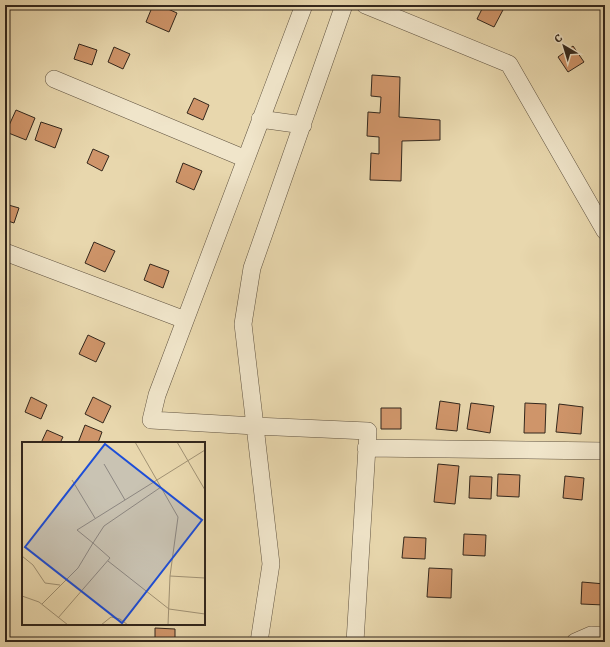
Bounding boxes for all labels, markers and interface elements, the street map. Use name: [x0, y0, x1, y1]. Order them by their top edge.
north arrow: [544, 26, 584, 66]
text: С: [551, 30, 566, 47]
inset map: [22, 442, 205, 625]

